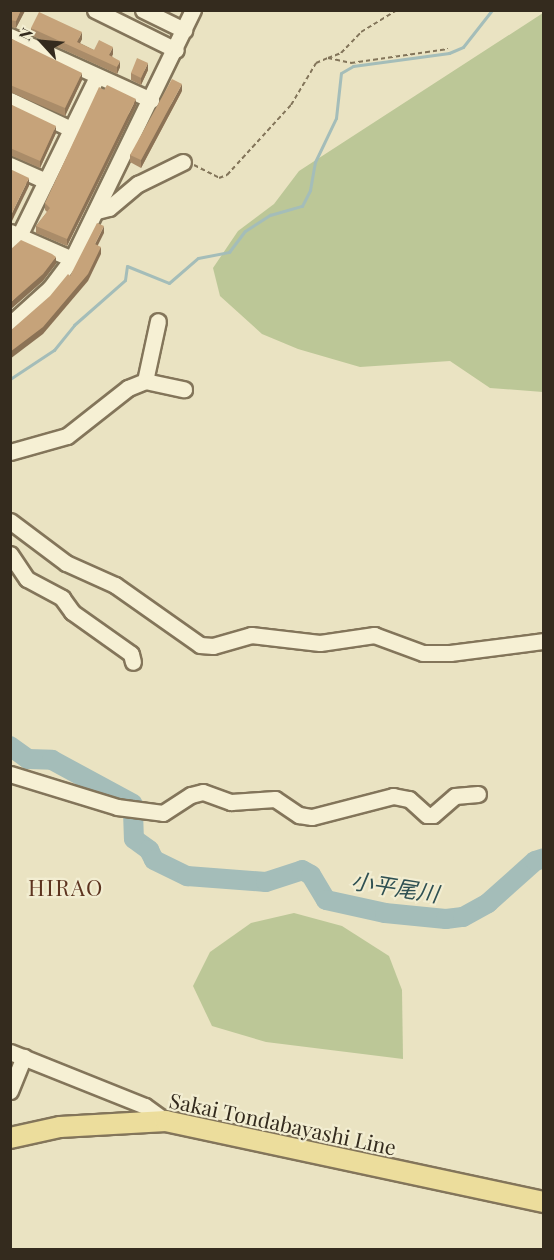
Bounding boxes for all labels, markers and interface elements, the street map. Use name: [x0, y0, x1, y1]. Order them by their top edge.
north arrow: [12, 12, 72, 72]
text: N: [13, 24, 37, 44]
water label: 小平尾川: [349, 867, 441, 907]
district label: HIRAO: [28, 875, 104, 901]
street label: Sakai Tondabayashi Line: [167, 1087, 399, 1159]

